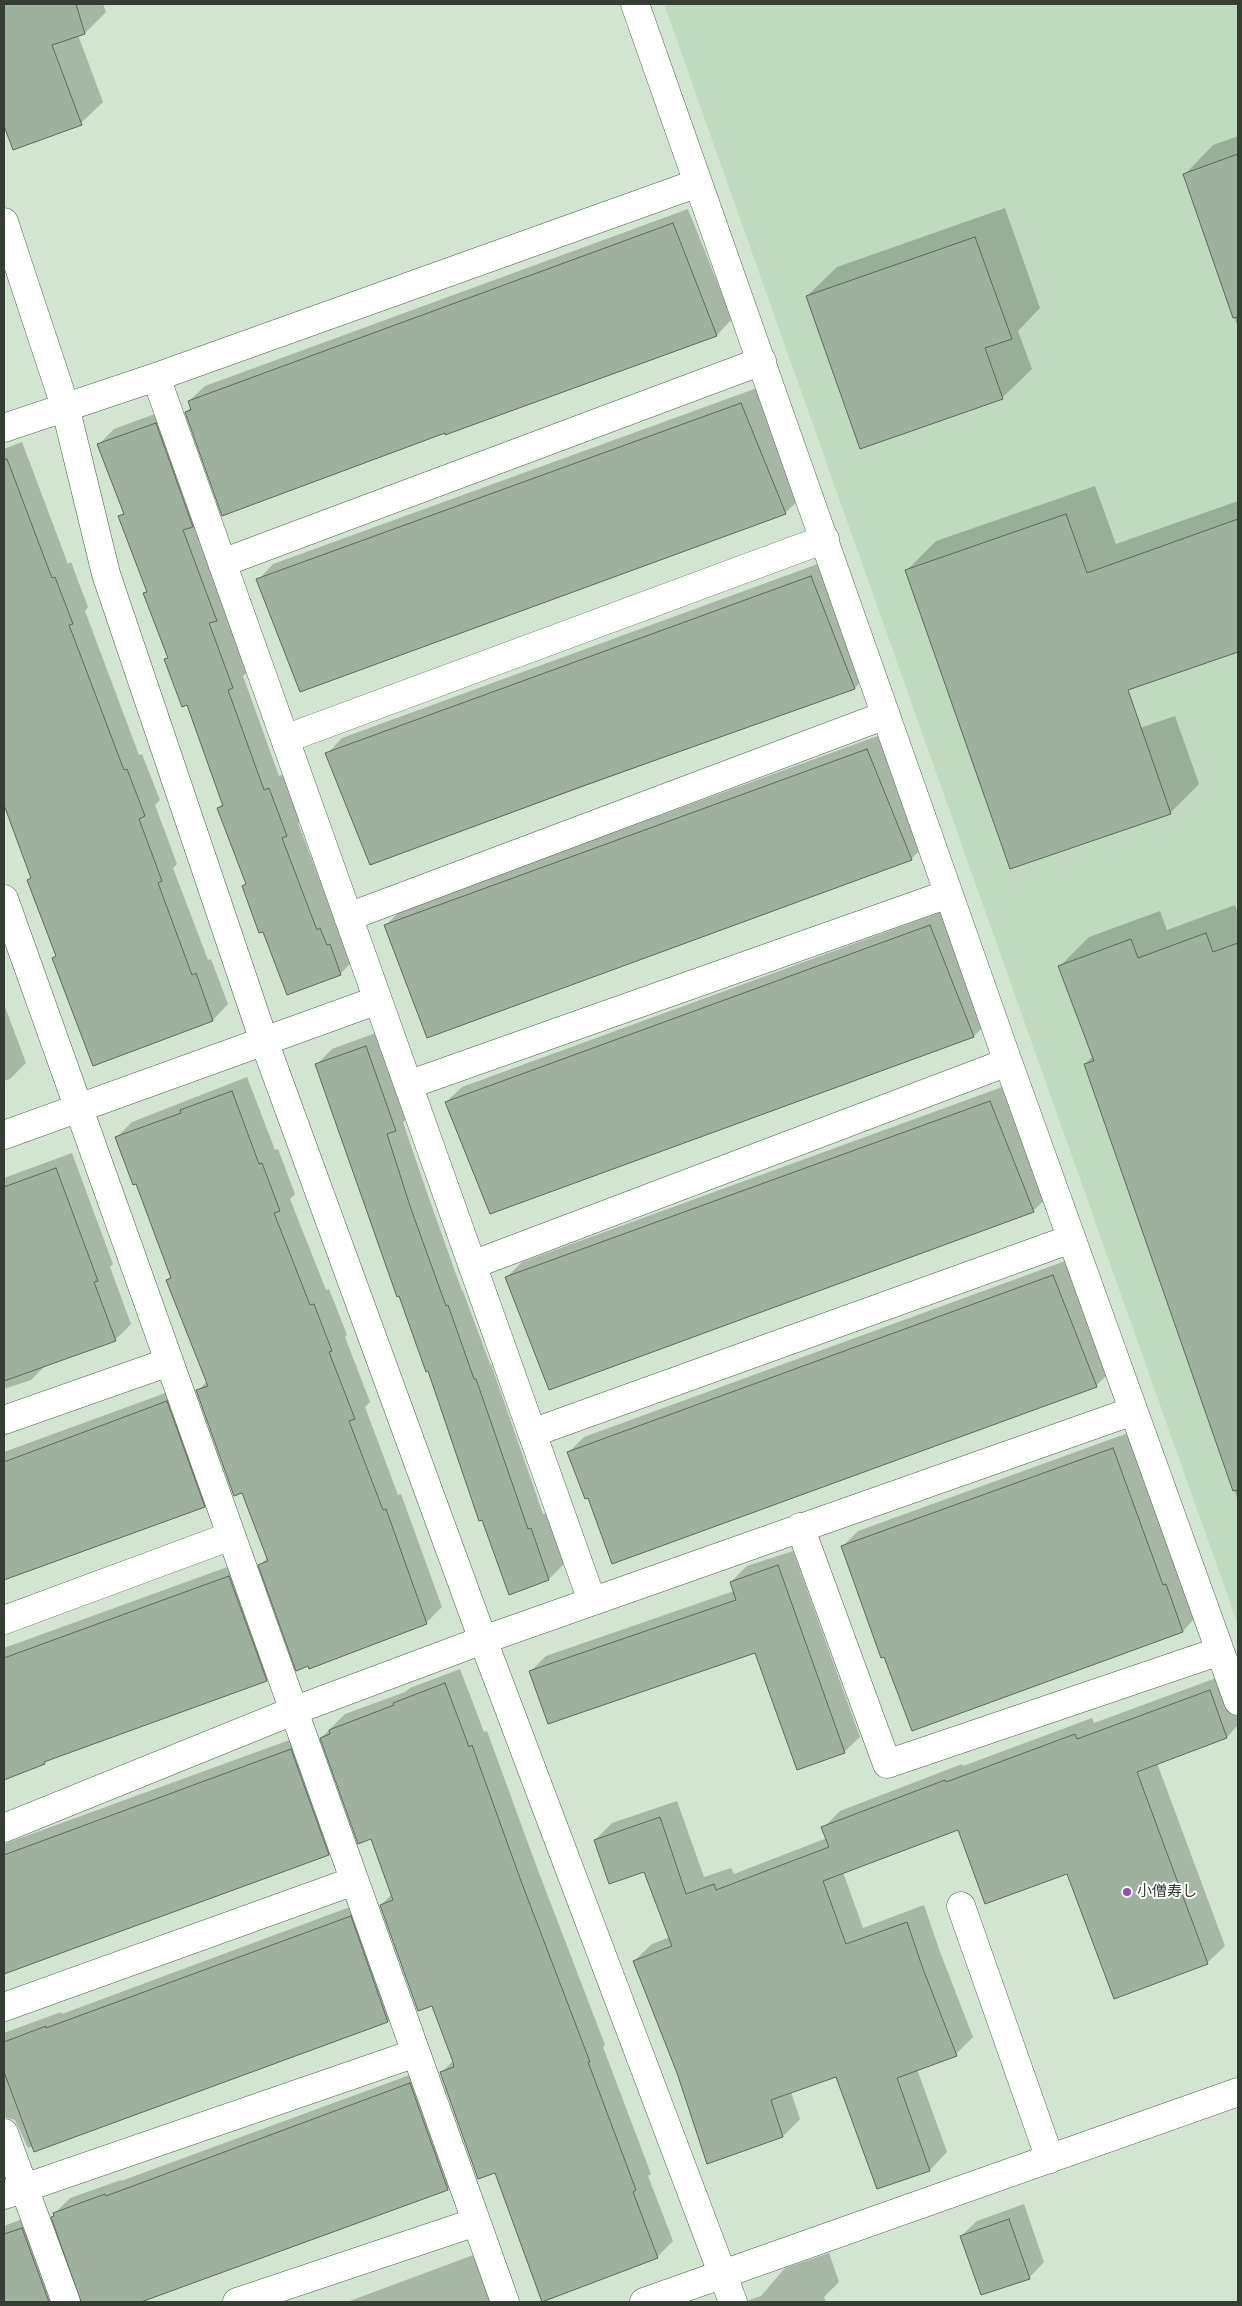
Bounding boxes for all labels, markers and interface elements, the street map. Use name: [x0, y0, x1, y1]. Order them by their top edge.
place label: 小僧寿し: [1137, 1883, 1197, 1901]
marker: 小僧寿し: [1121, 1886, 1133, 1898]

